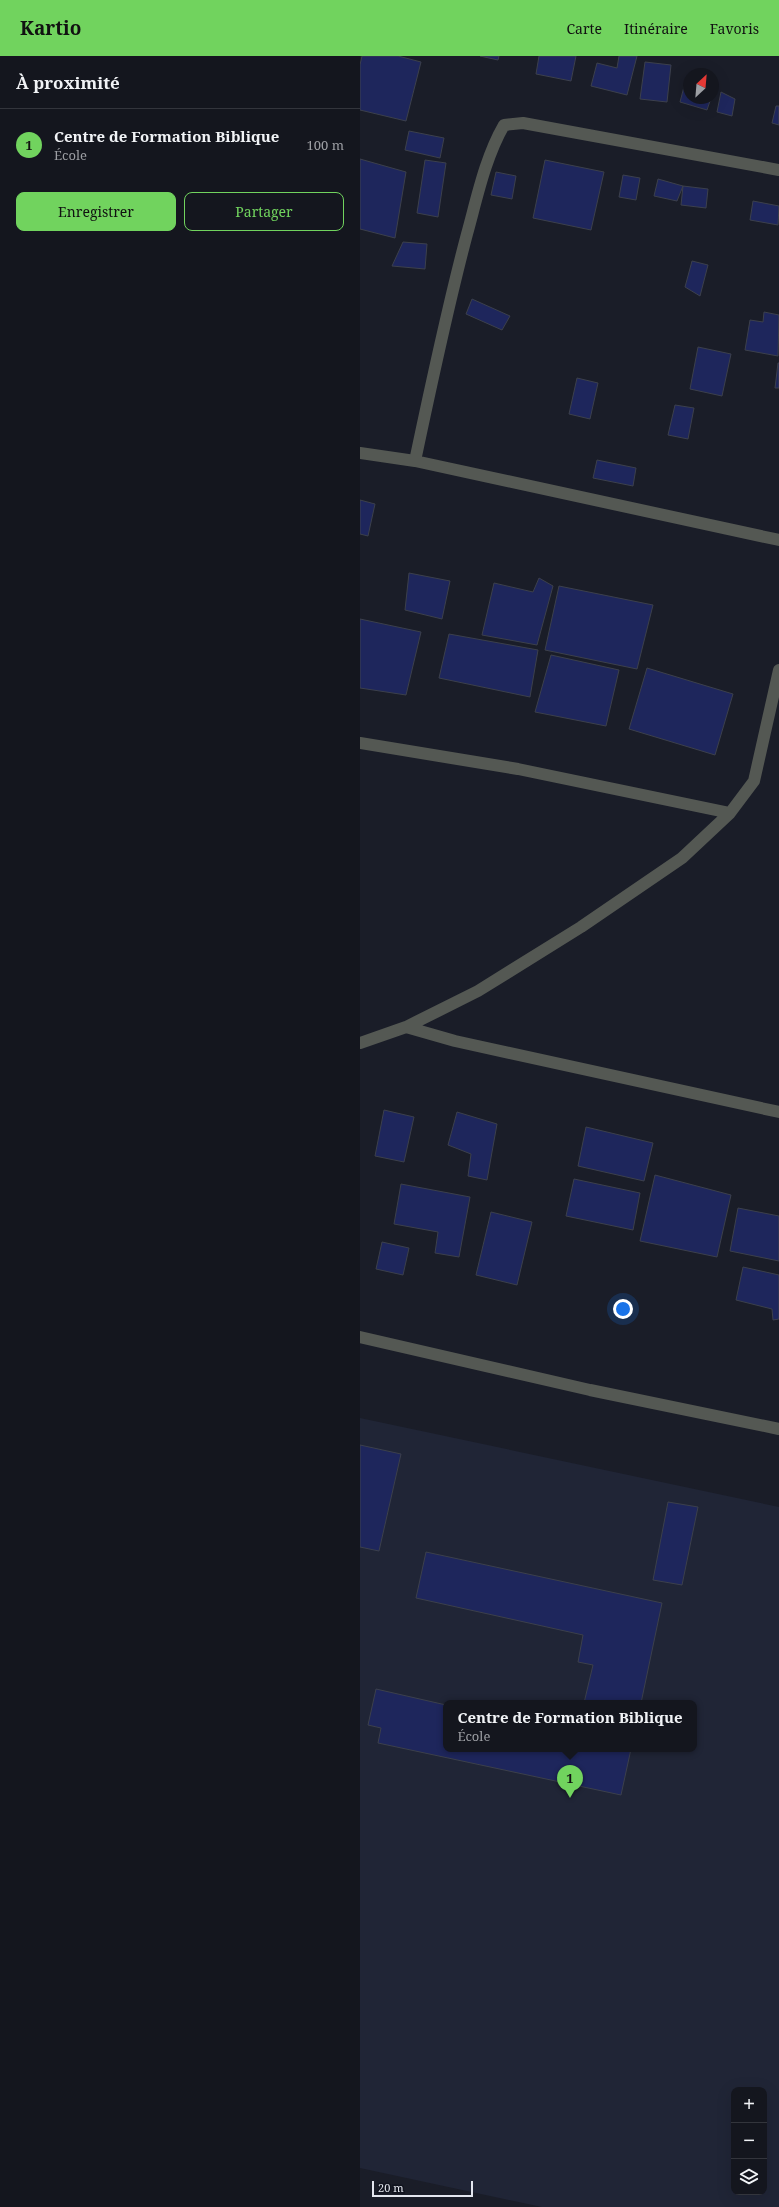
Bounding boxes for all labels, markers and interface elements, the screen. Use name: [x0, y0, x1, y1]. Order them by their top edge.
text: Kartio: [20, 15, 81, 41]
text: Carte: [567, 19, 602, 38]
text: Itinéraire: [624, 19, 688, 38]
text: Favoris: [710, 19, 759, 38]
north arrow: [683, 68, 719, 104]
text: À proximité: [16, 71, 120, 94]
text: Centre de Formation Biblique: [54, 126, 279, 146]
text: 1: [25, 136, 33, 154]
text: 100 m: [307, 136, 344, 154]
text: École: [54, 146, 87, 164]
button: Enregistrer: [16, 192, 176, 231]
button: Partager: [184, 192, 344, 231]
your location: [613, 1299, 633, 1319]
popup: [443, 1700, 697, 1752]
text: Centre de Formation Biblique: [457, 1707, 683, 1727]
text: École: [457, 1727, 490, 1745]
pin: 1: [557, 1765, 583, 1798]
map controls: [731, 2087, 767, 2195]
button: +: [731, 2087, 767, 2123]
button: −: [731, 2123, 767, 2159]
button: layers: [731, 2159, 767, 2195]
scale bar: [372, 2179, 473, 2198]
text: 20 m: [378, 2180, 404, 2195]

